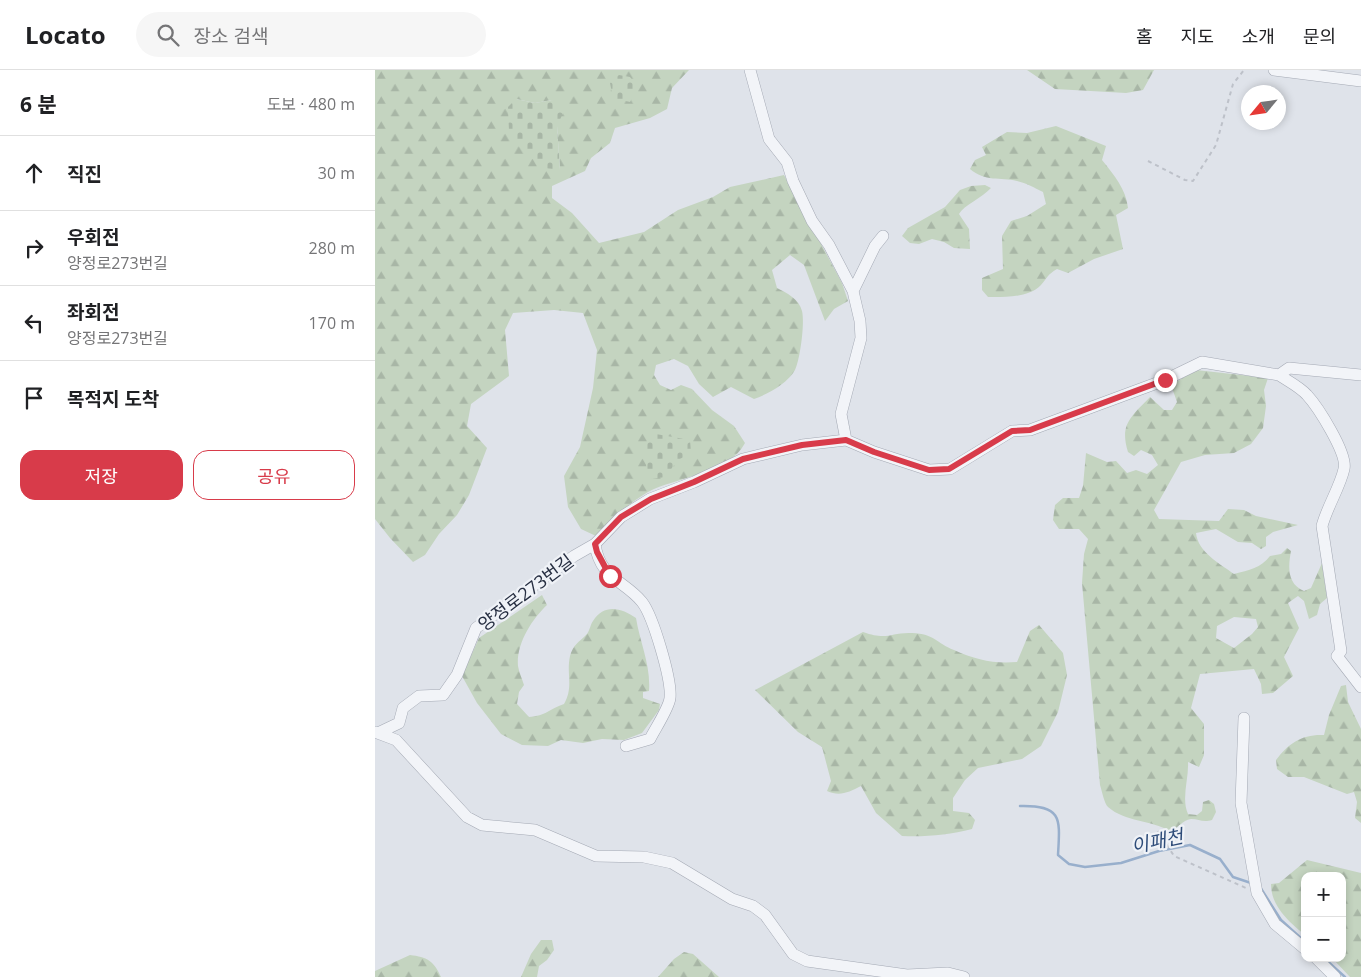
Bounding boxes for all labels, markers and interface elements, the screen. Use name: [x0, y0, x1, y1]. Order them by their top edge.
search box: [136, 12, 486, 57]
text: Locato: [25, 18, 106, 51]
icon: search: [154, 21, 182, 49]
text: 장소 검색: [194, 23, 268, 49]
text: 홈: [1136, 24, 1153, 48]
text: 지도: [1181, 24, 1214, 48]
text: 소개: [1242, 24, 1275, 48]
text: 문의: [1303, 24, 1336, 48]
north arrow: [1241, 85, 1286, 130]
text: 6 분: [20, 90, 57, 118]
text: 도보 · 480 m: [267, 93, 355, 115]
icon: ahead: [20, 159, 48, 187]
text: 직진: [67, 161, 102, 187]
text: 30 m: [318, 162, 355, 184]
text: 우회전: [67, 224, 119, 250]
icon: right: [20, 234, 48, 262]
text: 280 m: [309, 237, 355, 259]
text: 양정로273번길: [67, 252, 168, 274]
text: 좌회전: [67, 299, 119, 325]
icon: left: [20, 309, 48, 337]
text: 170 m: [309, 312, 355, 334]
text: 양정로273번길: [67, 327, 168, 349]
route end: [1154, 369, 1177, 392]
icon: arrive: [20, 384, 48, 412]
text: 목적지 도착: [67, 386, 159, 412]
button: 저장: [20, 450, 183, 500]
button: 공유: [193, 450, 355, 500]
street label: 양정로273번길: [473, 548, 578, 636]
route start: [599, 565, 622, 588]
water label: 이패천: [1129, 823, 1187, 859]
map controls: [1301, 872, 1346, 962]
button: +: [1301, 872, 1346, 917]
button: −: [1301, 917, 1346, 962]

